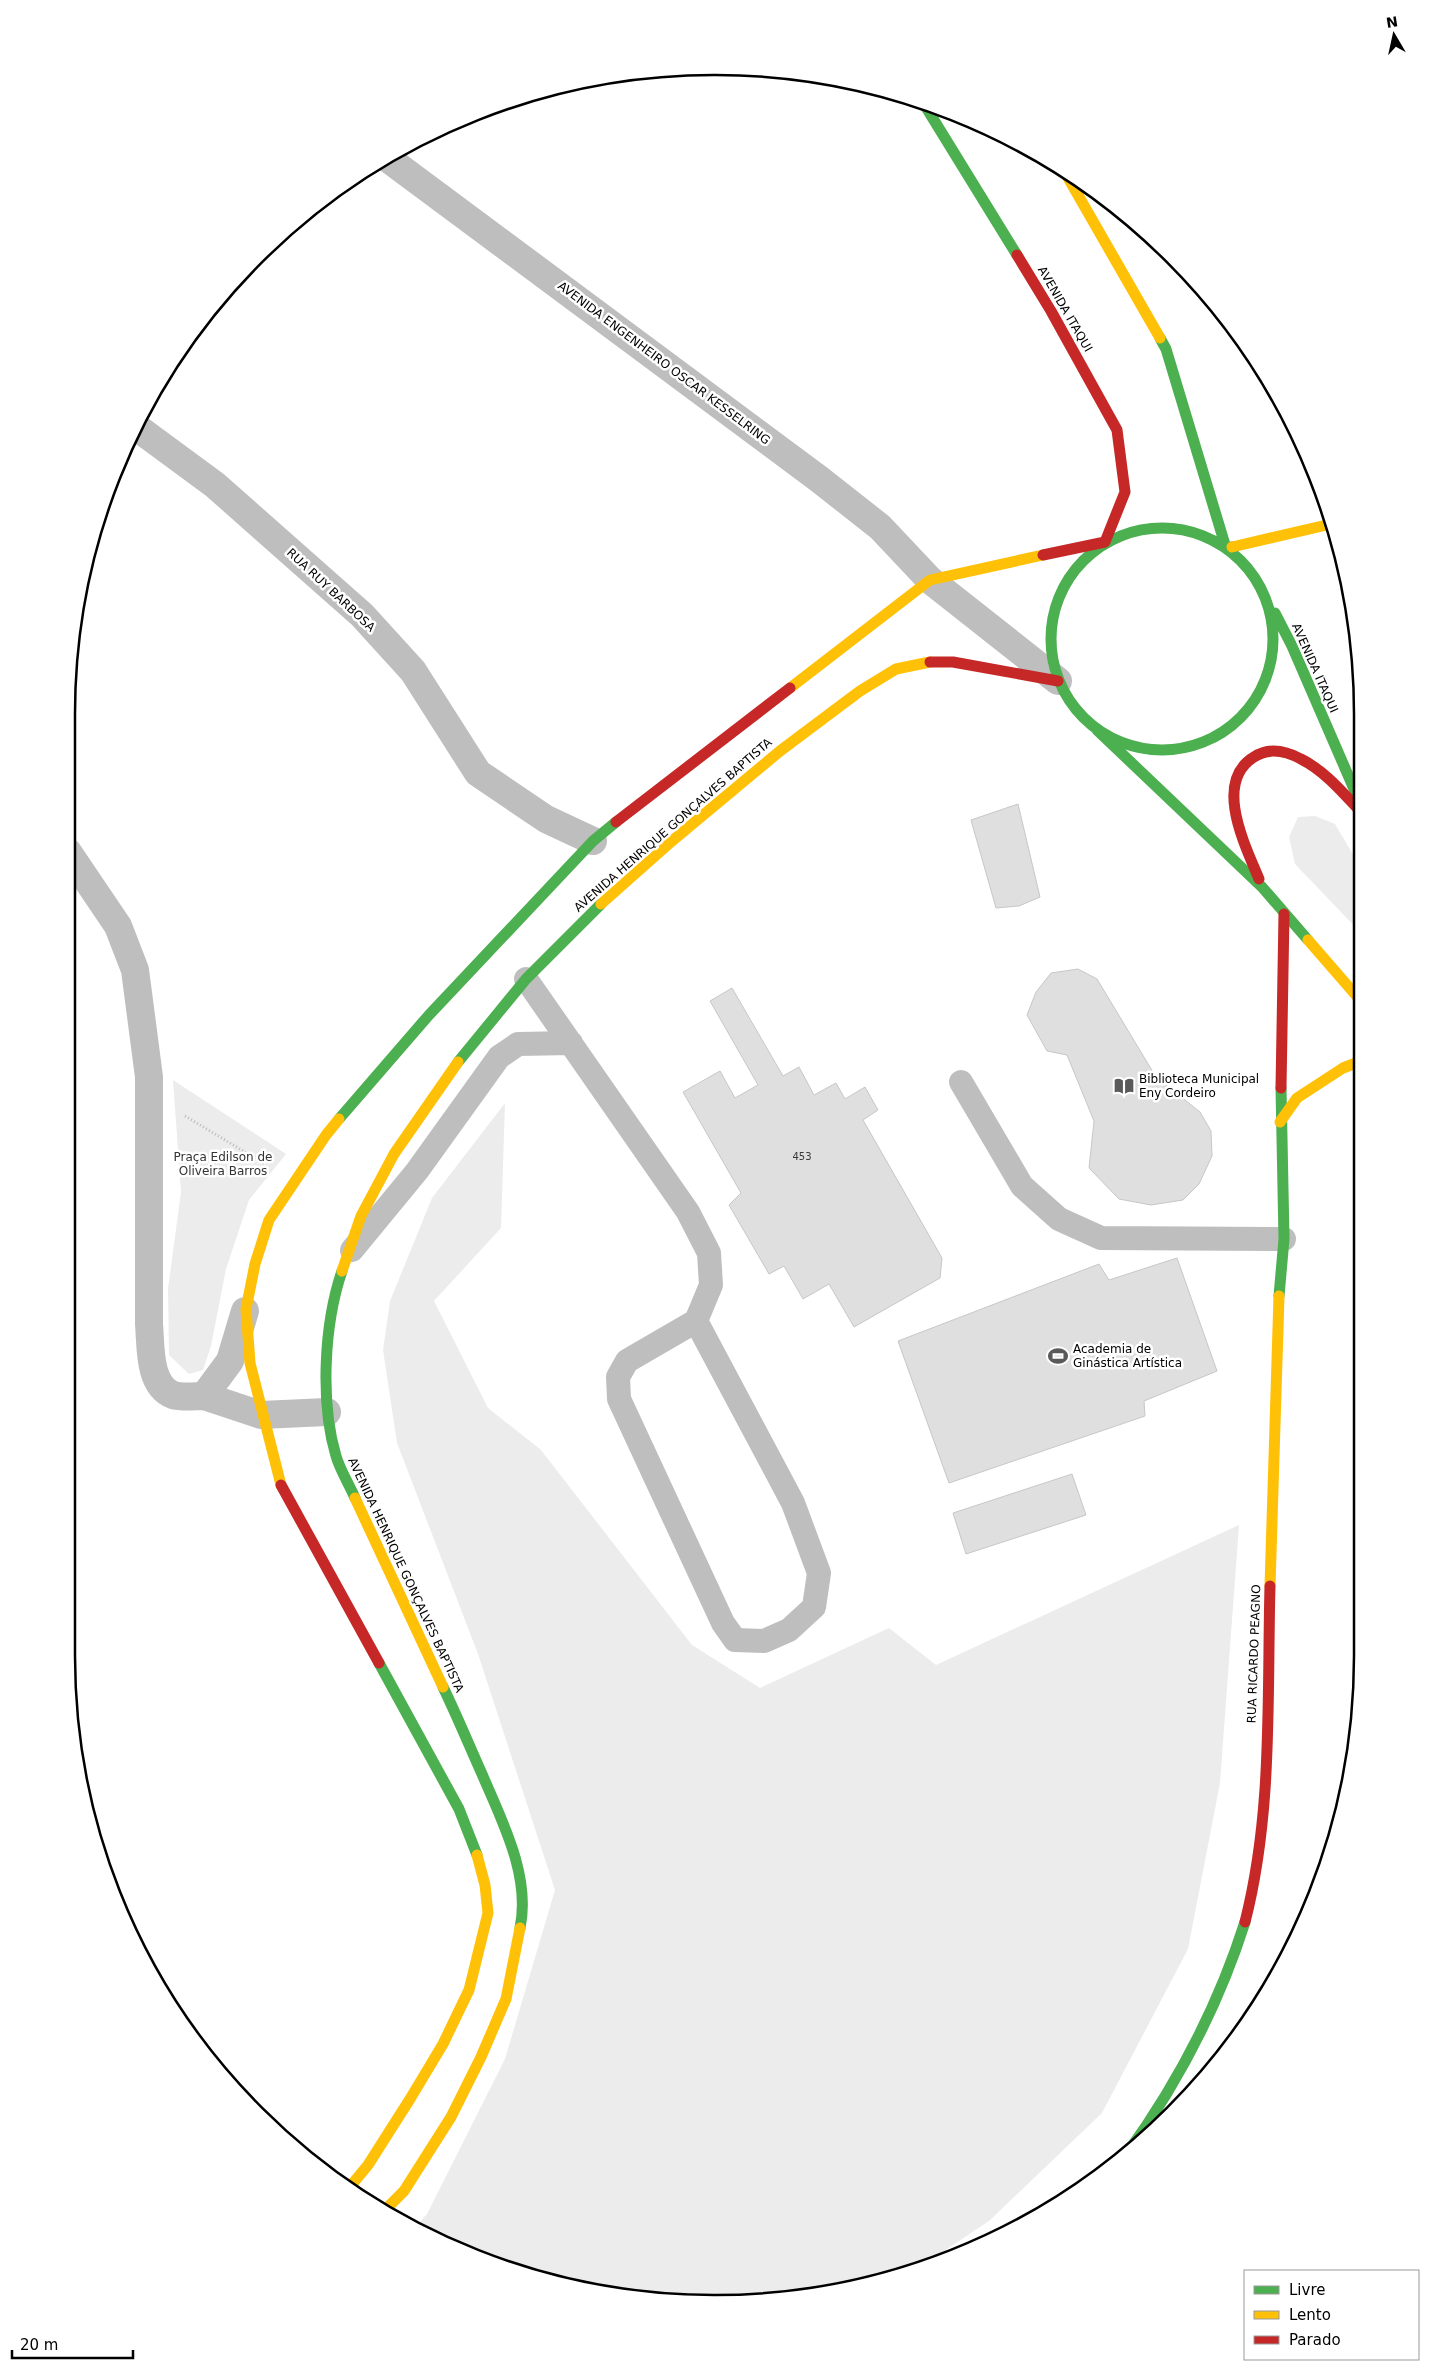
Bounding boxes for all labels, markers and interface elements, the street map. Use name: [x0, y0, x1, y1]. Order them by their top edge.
north arrow: [1369, 10, 1419, 60]
text: N: [1385, 13, 1399, 31]
street label: AVENIDA ITAQUI: [1035, 264, 1095, 354]
street label: AVENIDA ENGENHEIRO OSCAR KESSELRING: [555, 279, 773, 447]
street label: RUA RUY BARBOSA: [284, 545, 379, 635]
street label: AVENIDA ITAQUI: [1289, 621, 1341, 715]
street label: AVENIDA HENRIQUE GONÇALVES BAPTISTA: [571, 735, 775, 915]
place label: Biblioteca Municipal Eny Cordeiro: [1139, 1072, 1259, 1100]
library icon: Biblioteca Municipal Eny Cordeiro: [1113, 1075, 1135, 1097]
park label: Praça Edilson de Oliveira Barros: [174, 1150, 272, 1178]
house number: 453: [792, 1151, 812, 1162]
place label: Academia de Ginástica Artística: [1073, 1342, 1182, 1370]
sports icon: Academia de Ginástica Artística: [1047, 1345, 1069, 1367]
street label: AVENIDA HENRIQUE GONÇALVES BAPTISTA: [345, 1455, 467, 1695]
street label: RUA RICARDO PEAGNO: [1245, 1584, 1263, 1724]
legend: [1244, 2270, 1419, 2360]
text: Livre: [1289, 2281, 1325, 2299]
text: Lento: [1289, 2306, 1331, 2324]
scale bar: [12, 2328, 134, 2360]
text: Parado: [1289, 2331, 1341, 2349]
text: 20 m: [20, 2336, 58, 2354]

